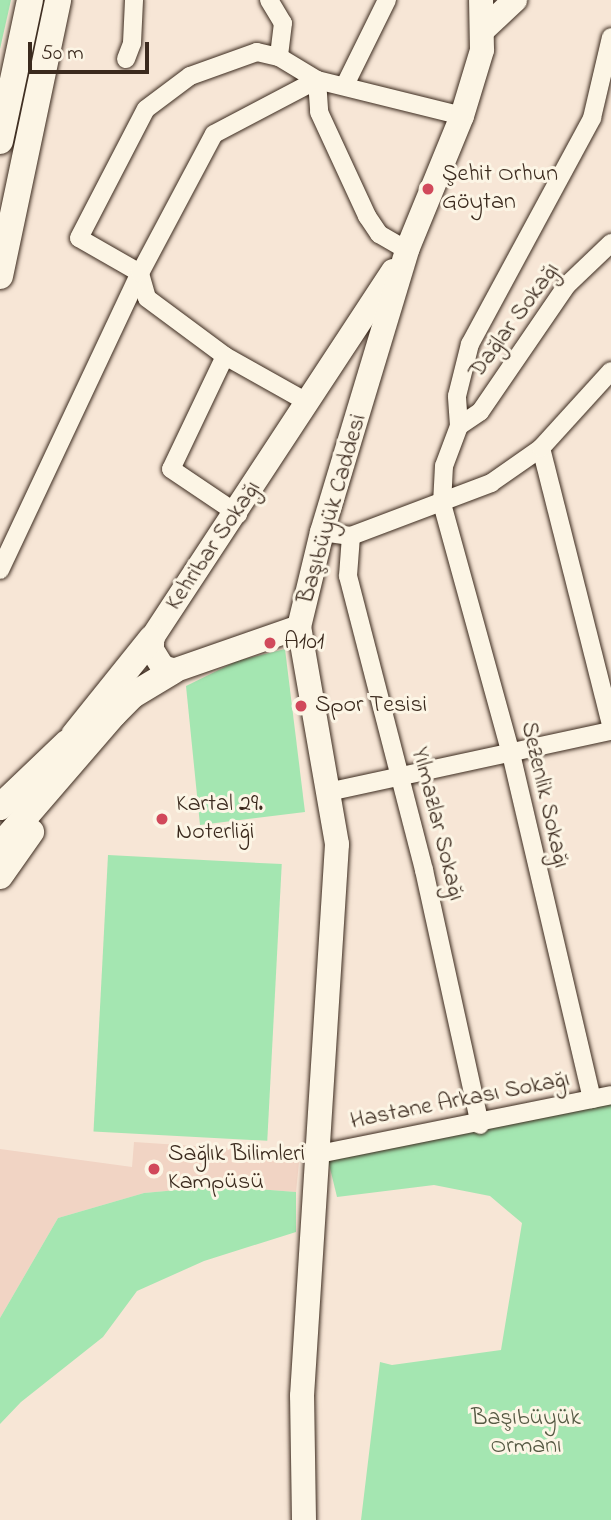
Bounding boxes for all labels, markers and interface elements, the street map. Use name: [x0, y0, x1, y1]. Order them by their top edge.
scale bar: [32, 28, 152, 72]
text: 50 m: [41, 39, 84, 69]
place label: Şehit Orhun Göytan: [442, 161, 558, 217]
marker: Şehit Orhun Göytan: [420, 181, 436, 197]
street label: Dağlar Sokağı: [463, 257, 567, 385]
street label: Başıbüyük Caddesi: [292, 411, 374, 607]
street label: Kehribar Sokağı: [160, 476, 268, 616]
place label: A101: [284, 629, 324, 657]
marker: A101: [262, 635, 278, 651]
place label: Spor Tesisi: [315, 692, 427, 720]
marker: Spor Tesisi: [293, 698, 309, 714]
street label: Sezenlik Sokağı: [513, 719, 575, 871]
street label: Yılmazlar Sokağı: [404, 744, 470, 904]
place label: Kartal 29. Noterliği: [176, 791, 263, 847]
marker: Kartal 29. Noterliği: [154, 811, 170, 827]
street label: Hastane Arkası Sokağı: [348, 1066, 572, 1136]
place label: Sağlık Bilimleri Kampüsü: [168, 1141, 305, 1197]
marker: Sağlık Bilimleri Kampüsü: [146, 1161, 162, 1177]
park label: Başıbüyük Ormanı: [471, 1405, 581, 1461]

